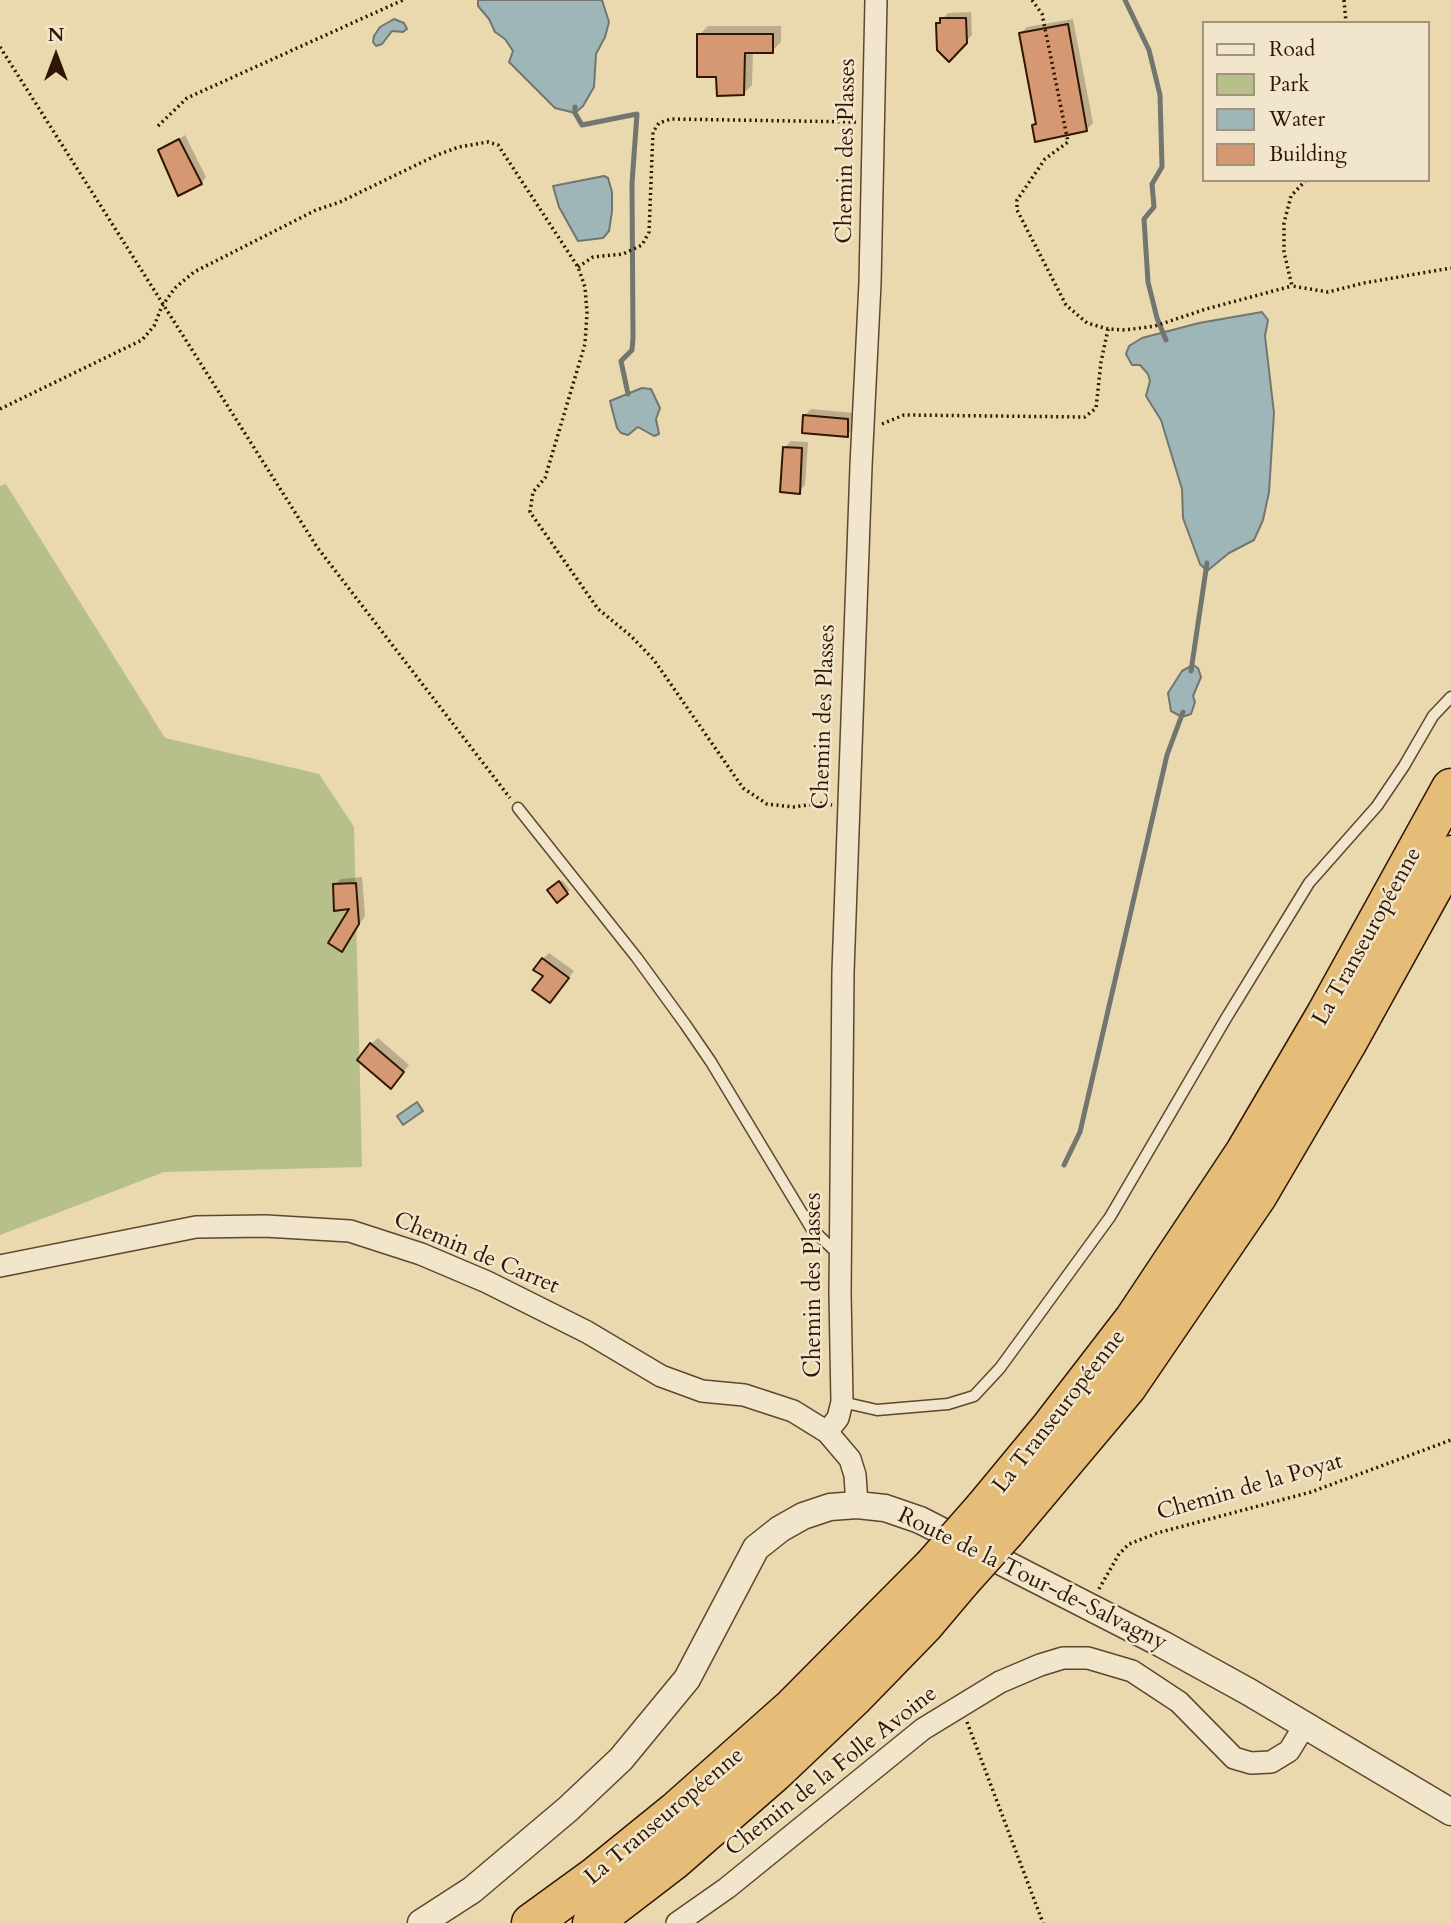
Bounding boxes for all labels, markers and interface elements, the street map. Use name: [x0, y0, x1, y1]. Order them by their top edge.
north arrow: [21, 21, 91, 91]
legend: [1202, 21, 1430, 182]
text: N: [48, 22, 64, 48]
text: Road: [1269, 35, 1315, 64]
street label: Chemin des Plasses: [832, 58, 862, 244]
text: Park: [1269, 70, 1309, 99]
text: Water: [1269, 105, 1325, 134]
text: Building: [1269, 140, 1347, 169]
street label: Chemin des Plasses: [808, 624, 842, 810]
street label: La Transeuropéenne: [1308, 843, 1428, 1031]
street label: Chemin des Plasses: [801, 1192, 829, 1378]
street label: Chemin de Carret: [389, 1207, 563, 1301]
street label: La Transeuropéenne: [988, 1325, 1132, 1499]
street label: Chemin de la Poyat: [1154, 1448, 1346, 1528]
street label: Route de la Tour-de-Salvagny: [893, 1503, 1171, 1657]
street label: Chemin de la Folle Avoine: [721, 1681, 943, 1863]
street label: La Transeuropéenne: [580, 1742, 750, 1892]

